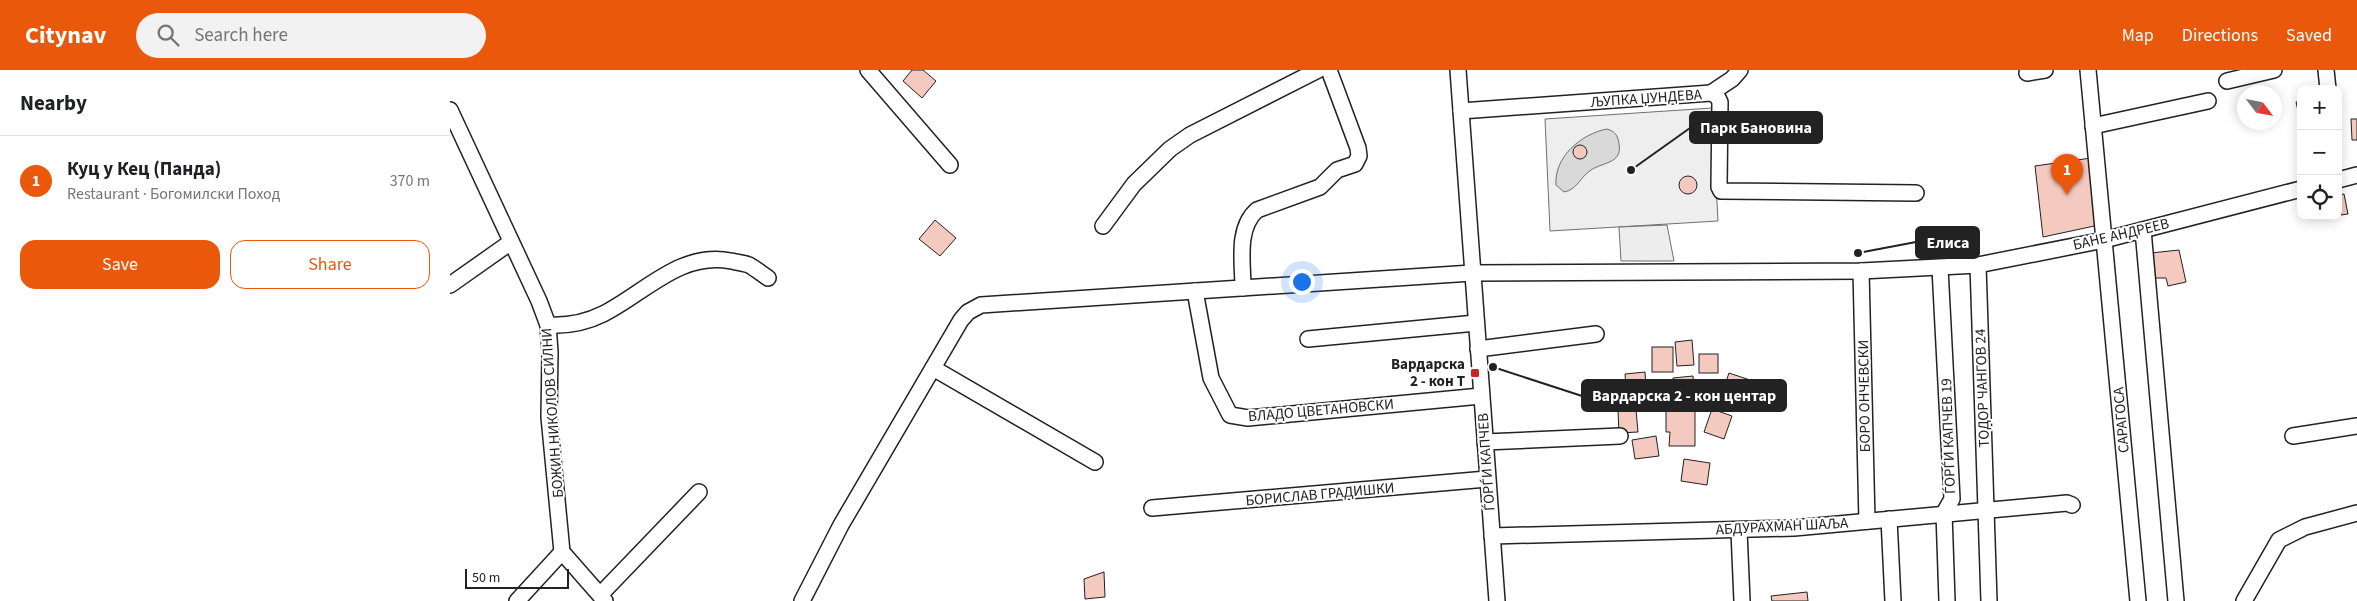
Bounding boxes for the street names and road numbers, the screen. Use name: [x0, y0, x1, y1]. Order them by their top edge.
street label: ЉУПКА ЏУНДЕВА: [1590, 84, 1703, 113]
street label: БАНЕ АНДРЕЕВ: [2071, 213, 2171, 256]
street label: БОЖИН НИКОЛОВ СИЛНИ: [536, 327, 569, 499]
street label: ТОДОР ЧАНГОВ 24: [1970, 328, 1995, 448]
street label: БОРО ОНЧЕВСКИ: [1853, 339, 1876, 453]
street label: ЃОРЃИ КАПЧЕВ 19: [1936, 378, 1961, 494]
street label: САРАГОСА: [2108, 385, 2135, 454]
street label: ВЛАДО ЦВЕТАНОВСКИ: [1247, 394, 1395, 427]
street label: ЃОРЃИ КАПЧЕВ: [1473, 412, 1500, 512]
street label: БОРИСЛАВ ГРАДИШКИ: [1245, 478, 1395, 511]
street label: АБДУРАХМАН ШАЉА: [1715, 512, 1850, 540]

